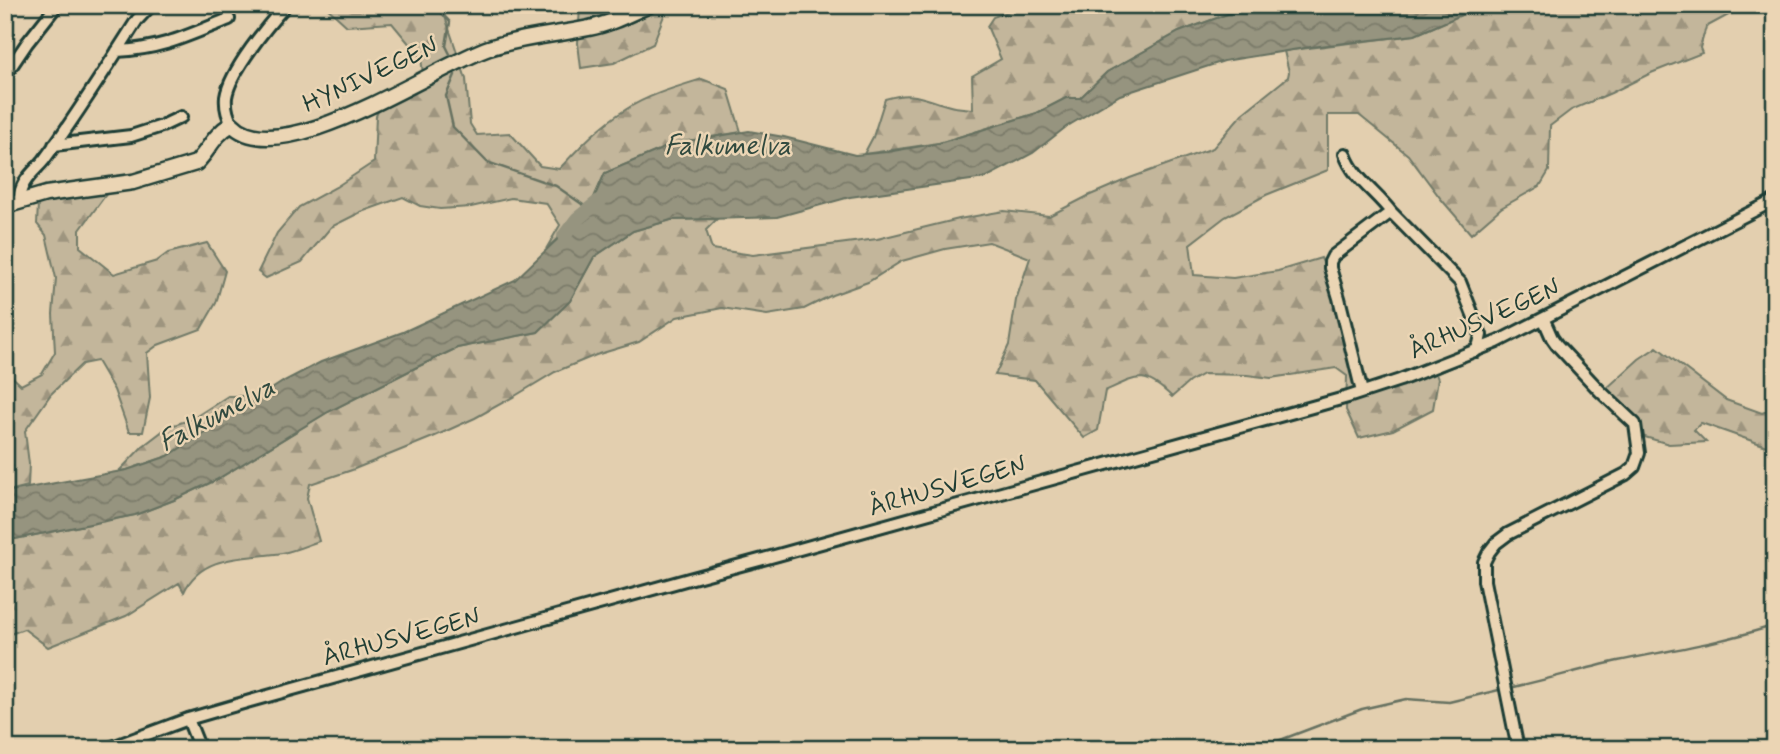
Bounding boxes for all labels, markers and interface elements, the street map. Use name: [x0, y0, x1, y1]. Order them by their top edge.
street label: HYNIVEGEN: [297, 29, 444, 122]
water label: Falkumelva: [664, 128, 792, 165]
street label: ÅRHUSVEGEN: [1403, 270, 1566, 368]
water label: Falkumelva: [152, 369, 282, 461]
street label: ÅRHUSVEGEN: [865, 447, 1030, 526]
street label: ÅRHUSVEGEN: [318, 599, 485, 675]

